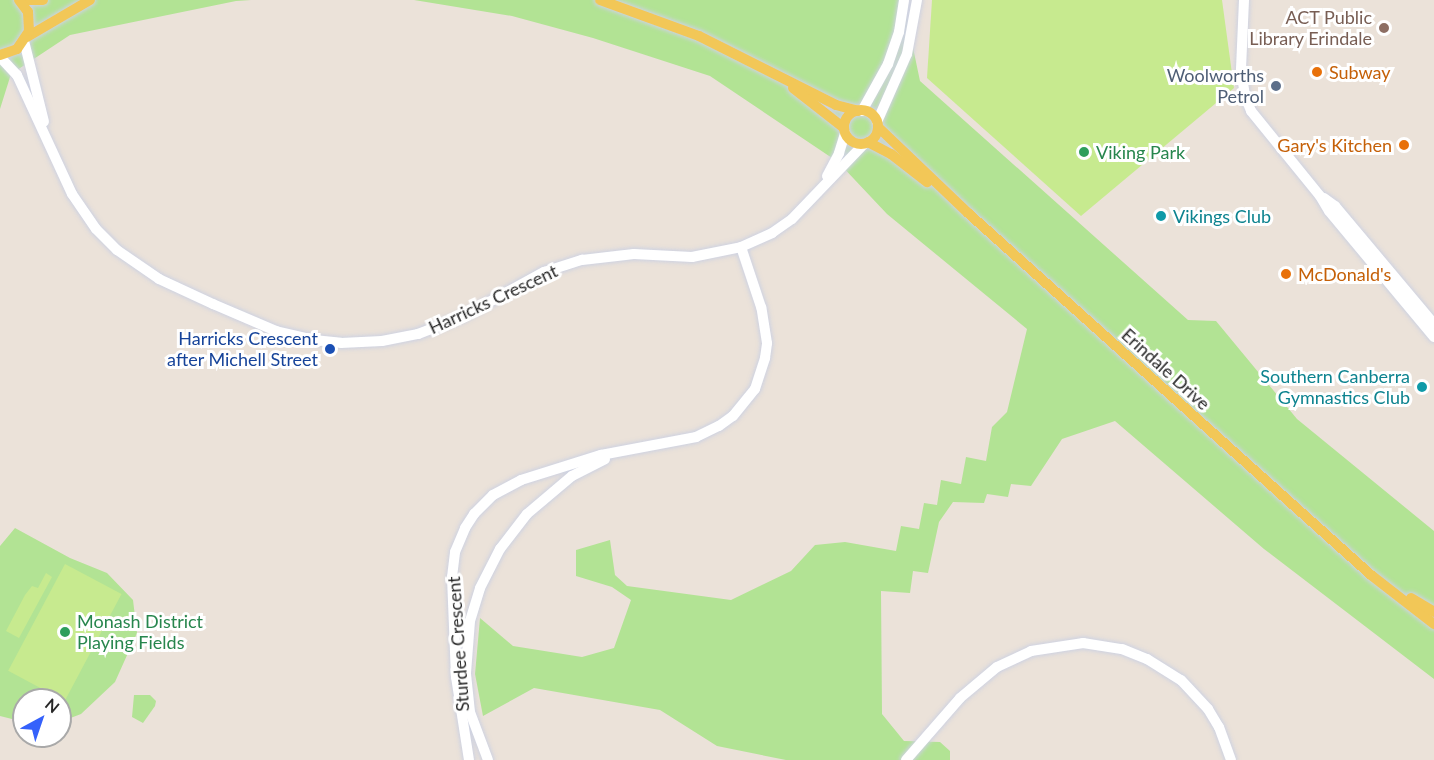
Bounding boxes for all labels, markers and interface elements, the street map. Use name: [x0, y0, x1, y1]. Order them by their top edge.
place label: ACT Public Library Erindale: [1249, 7, 1372, 50]
marker: ACT Public Library Erindale: [1377, 21, 1391, 35]
place label: Subway: [1329, 61, 1391, 83]
place label: Woolworths Petrol: [1167, 65, 1264, 107]
marker: Subway: [1310, 65, 1324, 79]
marker: Woolworths Petrol: [1269, 79, 1283, 93]
place label: Gary's Kitchen: [1277, 134, 1392, 156]
marker: Gary's Kitchen: [1397, 138, 1411, 152]
place label: Viking Park: [1096, 141, 1185, 163]
marker: Viking Park: [1077, 145, 1091, 159]
place label: Vikings Club: [1173, 205, 1271, 227]
marker: Vikings Club: [1154, 209, 1168, 223]
street label: Harricks Crescent: [425, 260, 561, 338]
place label: McDonald's: [1298, 263, 1391, 285]
marker: McDonald's: [1279, 267, 1293, 281]
street label: Erindale Drive: [1117, 324, 1215, 414]
place label: Harricks Crescent after Michell Street: [167, 328, 318, 370]
marker: Harricks Crescent after Michell Street: [323, 342, 337, 356]
place label: Southern Canberra Gymnastics Club: [1260, 366, 1410, 409]
marker: Southern Canberra Gymnastics Club: [1415, 380, 1429, 394]
street label: Sturdee Crescent: [443, 576, 473, 712]
place label: Monash District Playing Fields: [77, 611, 203, 654]
marker: Monash District Playing Fields: [58, 625, 72, 639]
north arrow: [12, 688, 72, 748]
text: N: [42, 694, 63, 717]

